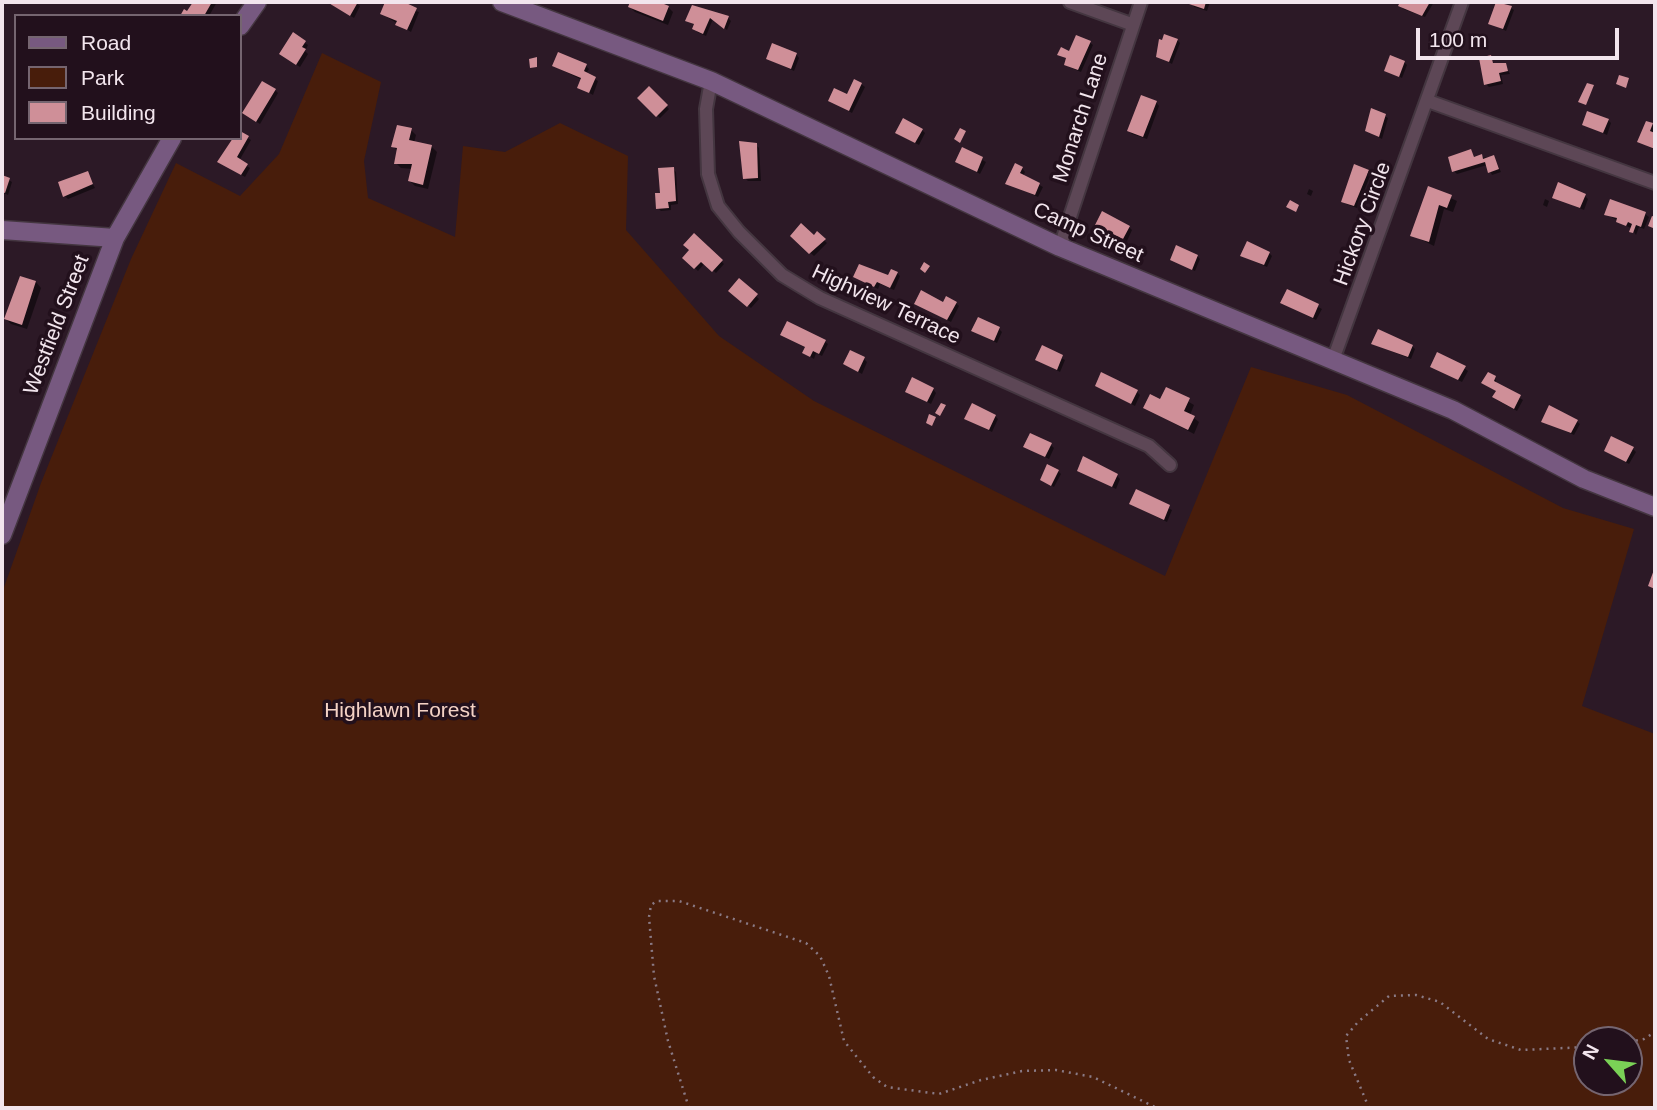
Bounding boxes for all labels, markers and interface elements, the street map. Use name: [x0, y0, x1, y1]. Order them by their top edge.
legend: [14, 14, 242, 140]
scale bar: [1419, 14, 1622, 58]
text: 100 m: [1429, 28, 1487, 51]
text: Road: [81, 31, 131, 54]
street label: Monarch Lane: [1048, 50, 1114, 186]
text: Park: [81, 66, 124, 89]
text: Building: [81, 101, 156, 124]
street label: Hickory Circle: [1329, 159, 1397, 289]
street label: Camp Street: [1029, 198, 1147, 268]
street label: Westfield Street: [19, 251, 95, 399]
street label: Highview Terrace: [808, 260, 964, 350]
park label: Highlawn Forest: [324, 698, 476, 724]
north arrow: [1573, 1026, 1643, 1096]
text: N: [1578, 1041, 1603, 1063]

